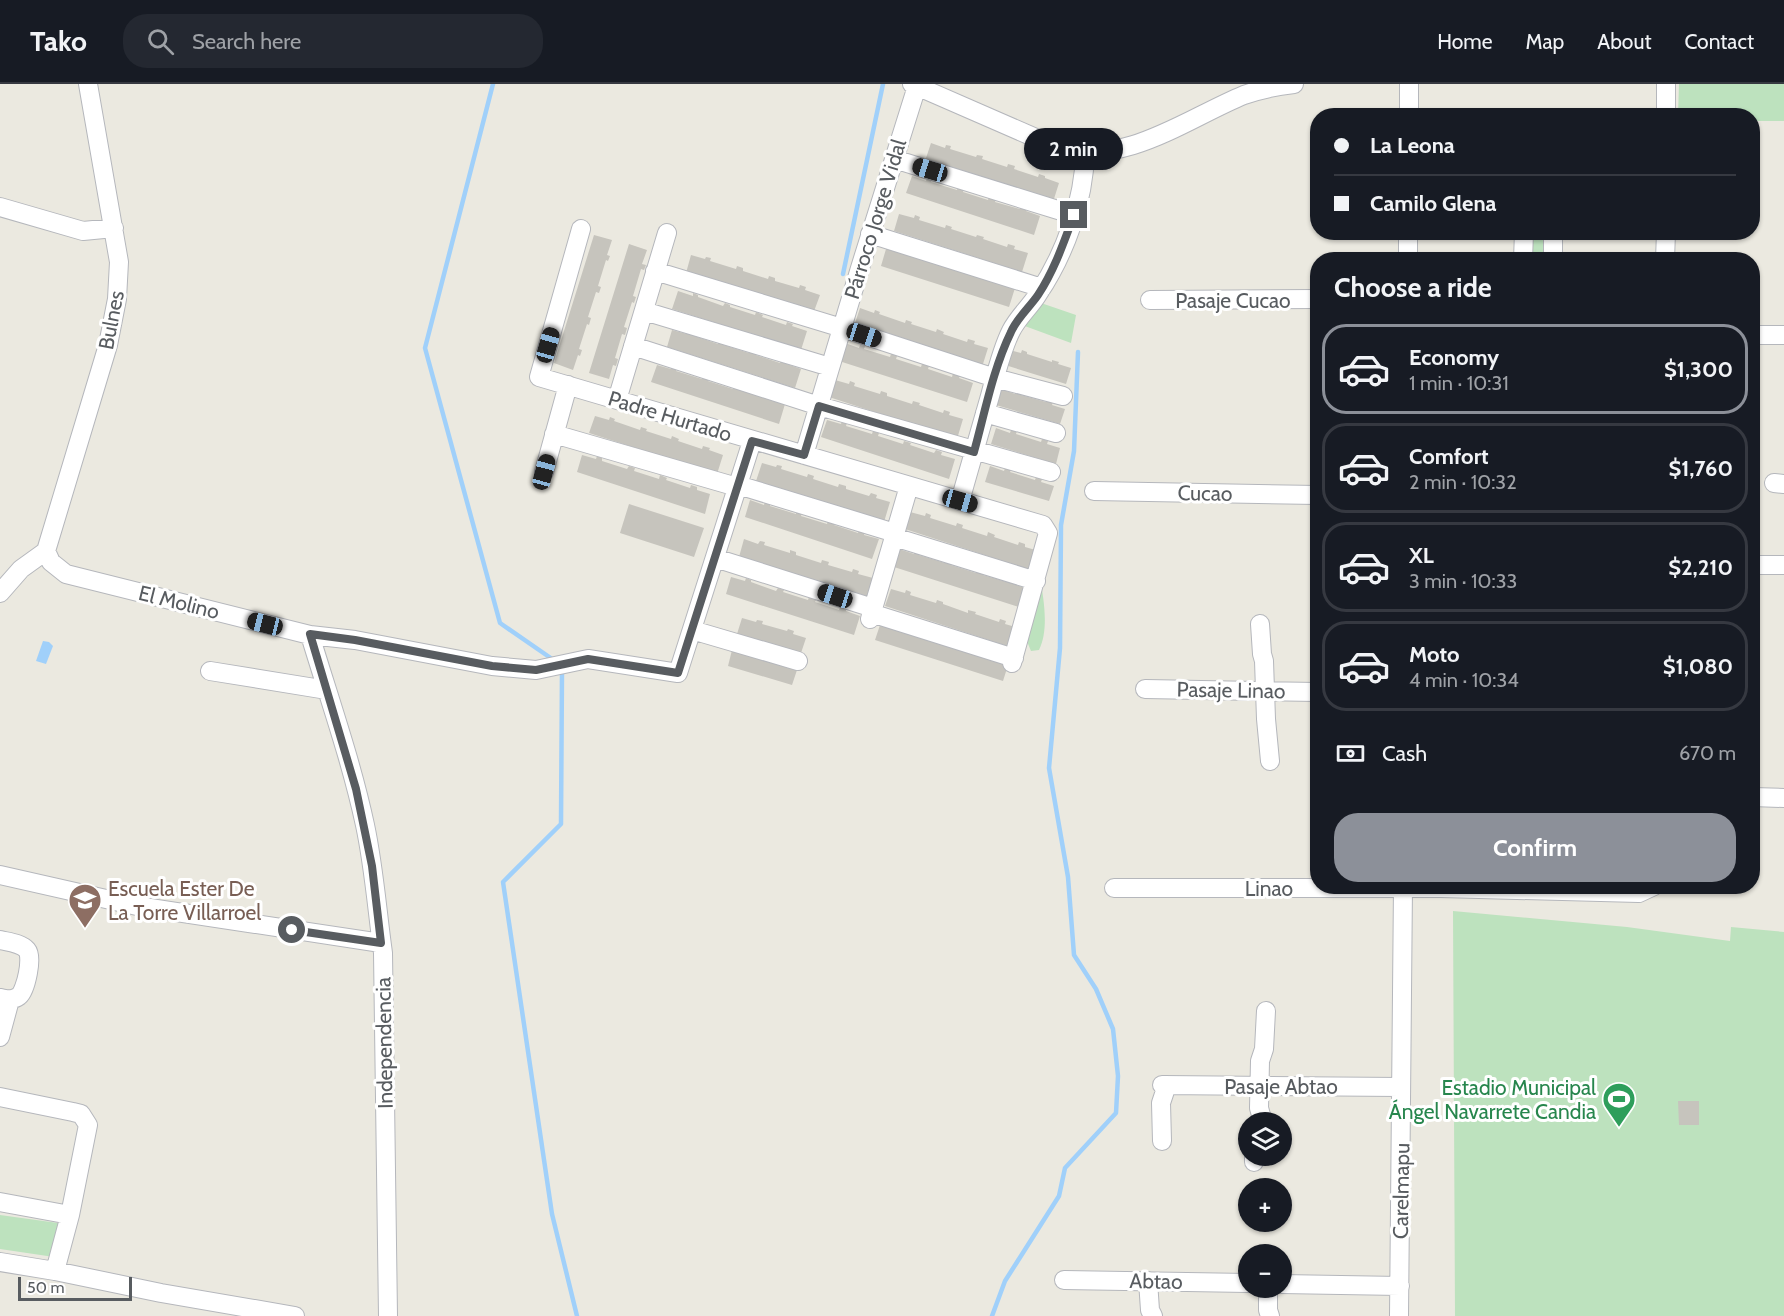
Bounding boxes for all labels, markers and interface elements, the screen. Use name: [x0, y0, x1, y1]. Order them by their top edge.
search box: [123, 14, 543, 68]
text: Tako: [30, 24, 87, 58]
icon: search: [144, 25, 177, 58]
text: Search here: [192, 28, 301, 55]
text: Home: [1437, 29, 1493, 54]
text: Map: [1526, 29, 1564, 54]
text: About: [1597, 29, 1651, 54]
text: Contact: [1684, 29, 1754, 54]
callout: 2 min: [1024, 128, 1124, 170]
text: La Leona: [1370, 132, 1455, 159]
street label: Párroco Jorge Vidal: [839, 136, 911, 302]
text: 2 min: [1049, 137, 1098, 161]
car: [910, 156, 950, 184]
text: Camilo Glena: [1370, 190, 1496, 217]
route end: [1060, 201, 1087, 228]
text: Choose a ride: [1334, 271, 1492, 304]
street label: Bulnes: [93, 288, 129, 352]
street label: Pasaje Cucao: [1175, 288, 1291, 314]
car: [844, 321, 884, 349]
car: [534, 325, 562, 365]
icon: car: [1337, 342, 1391, 396]
text: Economy: [1409, 344, 1499, 371]
text: $1,300: [1664, 356, 1733, 383]
text: 1 min · 10:31: [1409, 371, 1509, 395]
street label: Padre Hurtado: [605, 385, 735, 447]
icon: car: [1337, 441, 1391, 495]
text: Comfort: [1409, 443, 1488, 470]
car: [531, 452, 557, 492]
text: $1,760: [1668, 455, 1733, 482]
text: 2 min · 10:32: [1409, 470, 1517, 494]
street label: Cucao: [1177, 480, 1233, 506]
car: [940, 487, 980, 515]
icon: car: [1337, 540, 1391, 594]
text: XL: [1409, 542, 1434, 569]
text: $2,210: [1668, 554, 1733, 581]
text: 3 min · 10:33: [1409, 569, 1517, 593]
street label: El Molino: [136, 580, 222, 624]
car: [815, 582, 855, 610]
car: [245, 611, 285, 637]
icon: car: [1337, 639, 1391, 693]
text: Moto: [1409, 641, 1460, 668]
text: $1,080: [1663, 653, 1733, 680]
text: 4 min · 10:34: [1409, 668, 1519, 692]
street label: Pasaje Linao: [1176, 677, 1286, 704]
icon: cash: [1334, 737, 1367, 770]
text: Cash: [1382, 740, 1427, 767]
text: 670 m: [1679, 741, 1736, 765]
button: Confirm: [1334, 813, 1736, 882]
place label: Escuela Ester De La Torre Villarroel: [108, 876, 261, 925]
street label: Linao: [1245, 876, 1293, 901]
school or university icon: Escuela Ester De La Torre Villarroel: [67, 882, 103, 929]
route start: [278, 916, 305, 943]
street label: Independencia: [370, 977, 398, 1109]
street label: Pasaje Abtao: [1224, 1074, 1338, 1100]
place label: Estadio Municipal Ángel Navarrete Candia: [1389, 1075, 1596, 1124]
sports icon: Estadio Municipal Ángel Navarrete Candia: [1601, 1081, 1637, 1128]
map controls: [1238, 1112, 1292, 1298]
button: layers: [1238, 1112, 1292, 1166]
street label: Carelmapu: [1388, 1143, 1414, 1239]
button: +: [1238, 1178, 1292, 1232]
button: −: [1238, 1244, 1292, 1298]
street label: Abtao: [1129, 1268, 1183, 1294]
scale bar: [18, 1274, 132, 1302]
text: 50 m: [27, 1278, 64, 1297]

